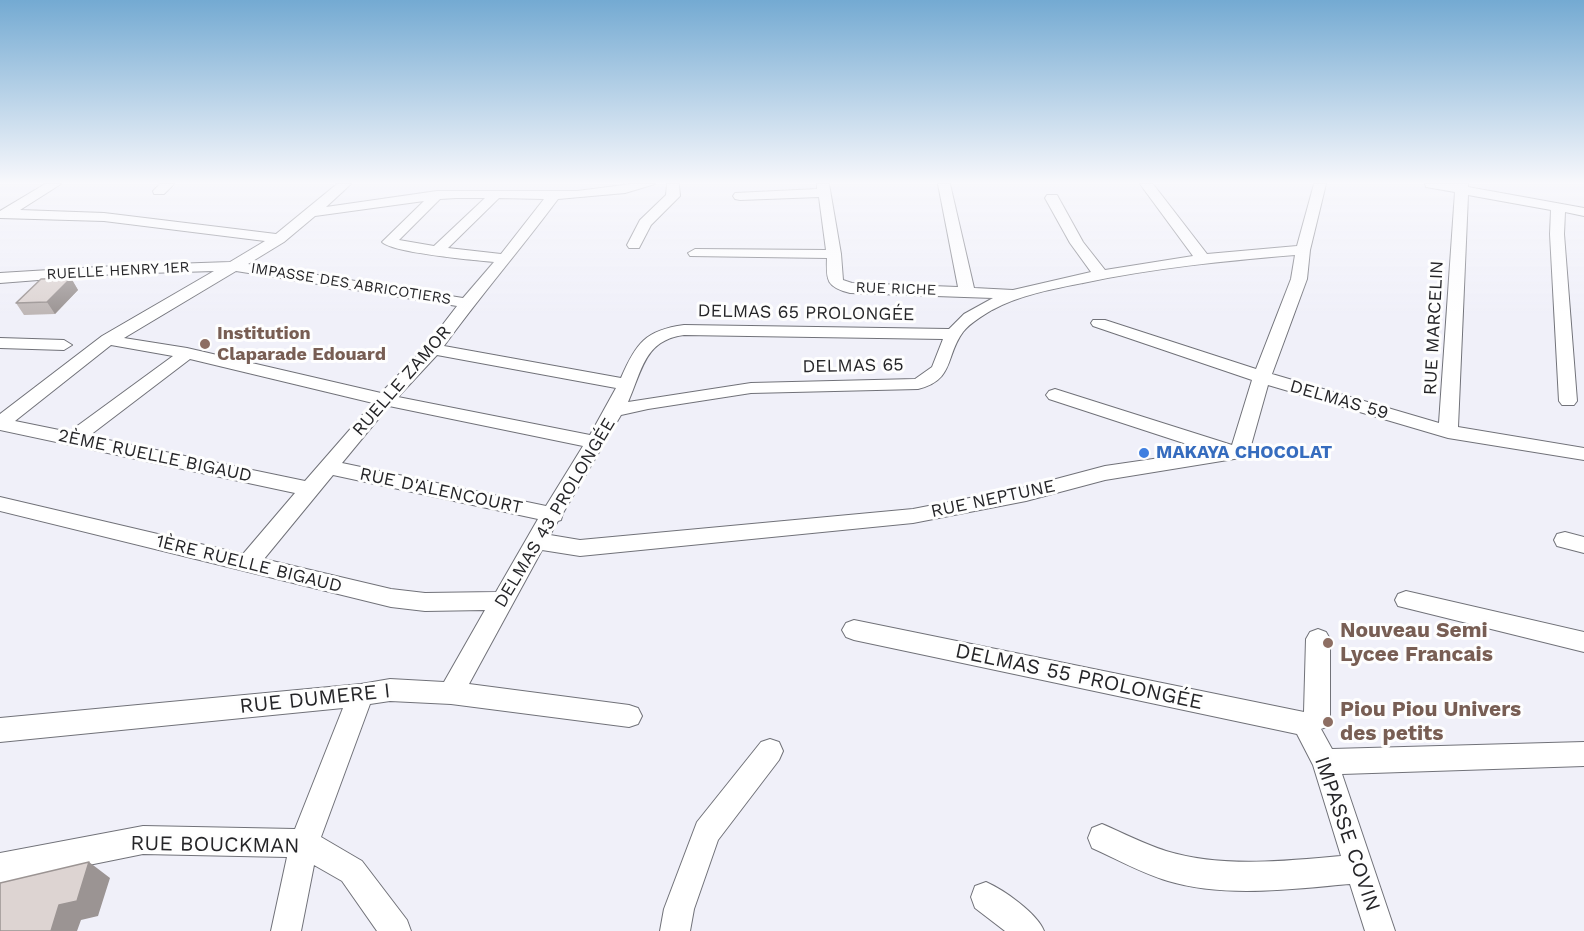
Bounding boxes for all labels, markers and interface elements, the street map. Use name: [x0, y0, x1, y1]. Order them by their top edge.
street label: RUELLE HENRY 1ER: [46, 258, 190, 284]
street label: IMPASSE DES ABRICOTIERS: [250, 259, 452, 309]
street label: RUE MARCELIN: [1420, 260, 1448, 396]
street label: RUE RICHE: [855, 279, 937, 299]
street label: DELMAS 65 PROLONGÉE: [697, 300, 915, 326]
street label: RUELLE ZAMOR: [348, 321, 456, 441]
place label: Institution Claparade Edouard: [217, 323, 386, 366]
marker: Institution Claparade Edouard: [198, 337, 212, 351]
street label: DELMAS 65: [802, 354, 904, 378]
street label: DELMAS 59: [1287, 376, 1391, 424]
street label: DELMAS 43 PROLONGÉE: [490, 414, 620, 612]
street label: 2ÈME RUELLE BIGAUD: [56, 425, 254, 487]
place label: MAKAYA CHOCOLAT: [1156, 442, 1332, 464]
marker: MAKAYA CHOCOLAT: [1137, 446, 1151, 460]
street label: RUE D'ALENCOURT: [358, 463, 524, 519]
street label: RUE NEPTUNE: [929, 475, 1057, 523]
street label: 1ÈRE RUELLE BIGAUD: [154, 530, 344, 598]
place label: Nouveau Semi Lycee Francais: [1340, 618, 1493, 668]
marker: Nouveau Semi Lycee Francais: [1321, 636, 1335, 650]
street label: DELMAS 55 PROLONGÉE: [953, 638, 1205, 716]
street label: RUE DUMERE I: [238, 679, 392, 719]
place label: Piou Piou Univers des petits: [1340, 697, 1521, 747]
marker: Piou Piou Univers des petits: [1321, 715, 1335, 729]
street label: IMPASSE COVIN: [1309, 753, 1385, 915]
street label: RUE BOUCKMAN: [130, 831, 300, 859]

